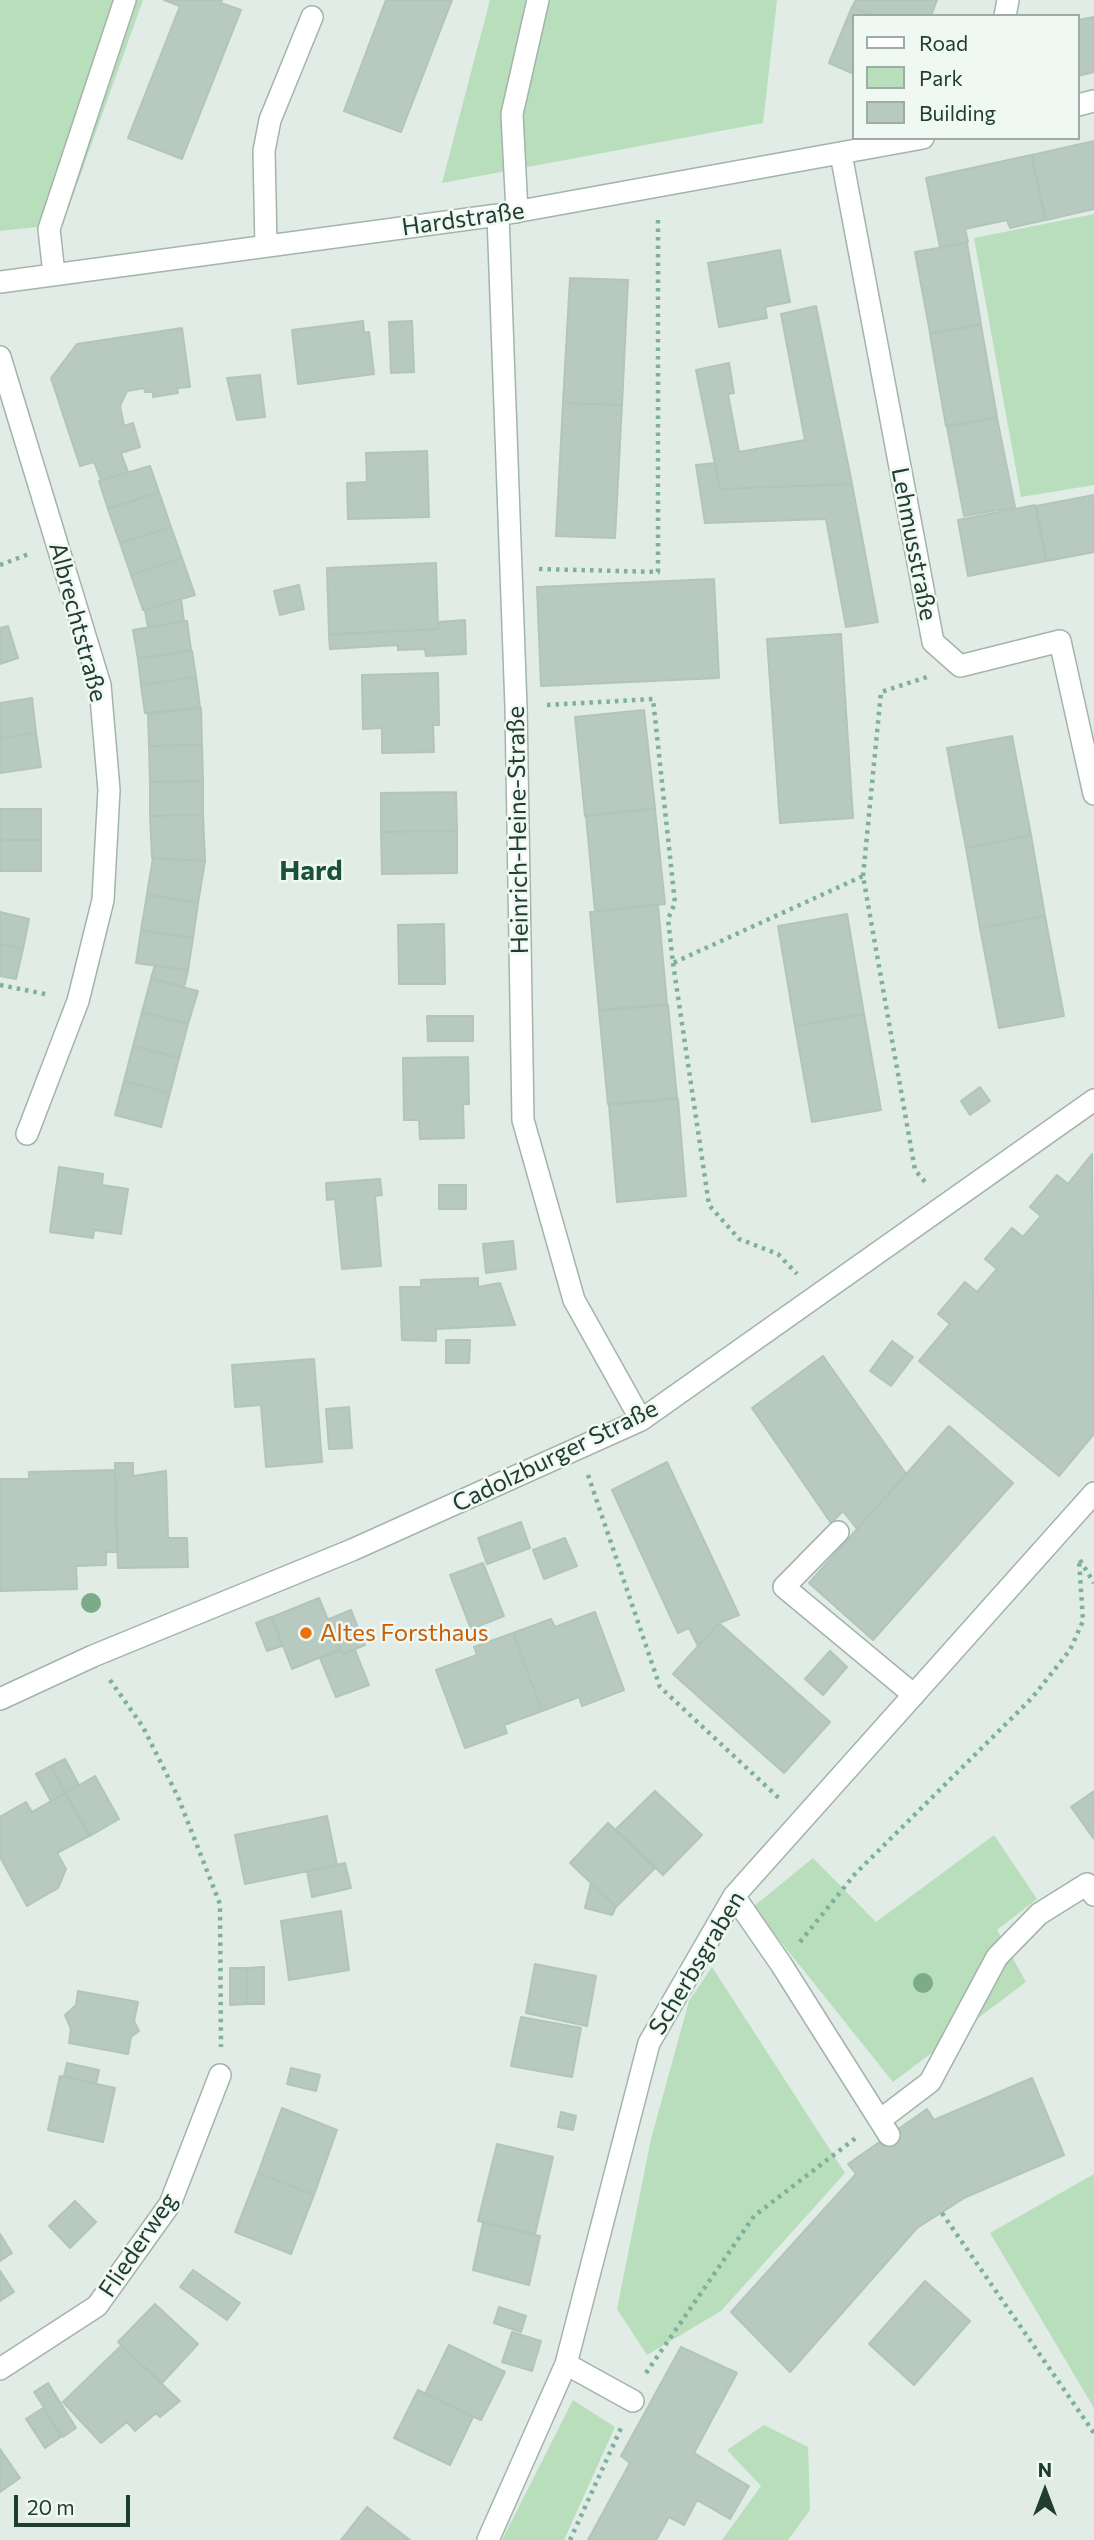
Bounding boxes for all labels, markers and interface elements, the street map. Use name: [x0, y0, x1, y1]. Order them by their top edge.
legend: [852, 14, 1080, 140]
text: Road: [919, 30, 968, 55]
text: Park: [919, 65, 963, 90]
text: Building: [919, 100, 996, 125]
street label: Hardstraße: [400, 196, 526, 242]
street label: Lehmusstraße: [885, 465, 943, 623]
street label: Albrechtstraße: [43, 539, 113, 705]
street label: Heinrich-Heine-Straße: [501, 706, 535, 954]
district label: Hard: [279, 854, 343, 888]
street label: Cadolzburger Straße: [448, 1394, 662, 1518]
place label: Altes Forsthaus: [320, 1619, 489, 1647]
marker: Altes Forsthaus: [298, 1625, 314, 1641]
street label: Scherbsgraben: [643, 1886, 751, 2040]
street label: Fliederweg: [93, 2188, 183, 2302]
north arrow: [1010, 2456, 1080, 2526]
text: N: [1038, 2458, 1052, 2481]
scale bar: [18, 2480, 133, 2524]
text: 20 m: [27, 2494, 75, 2519]

